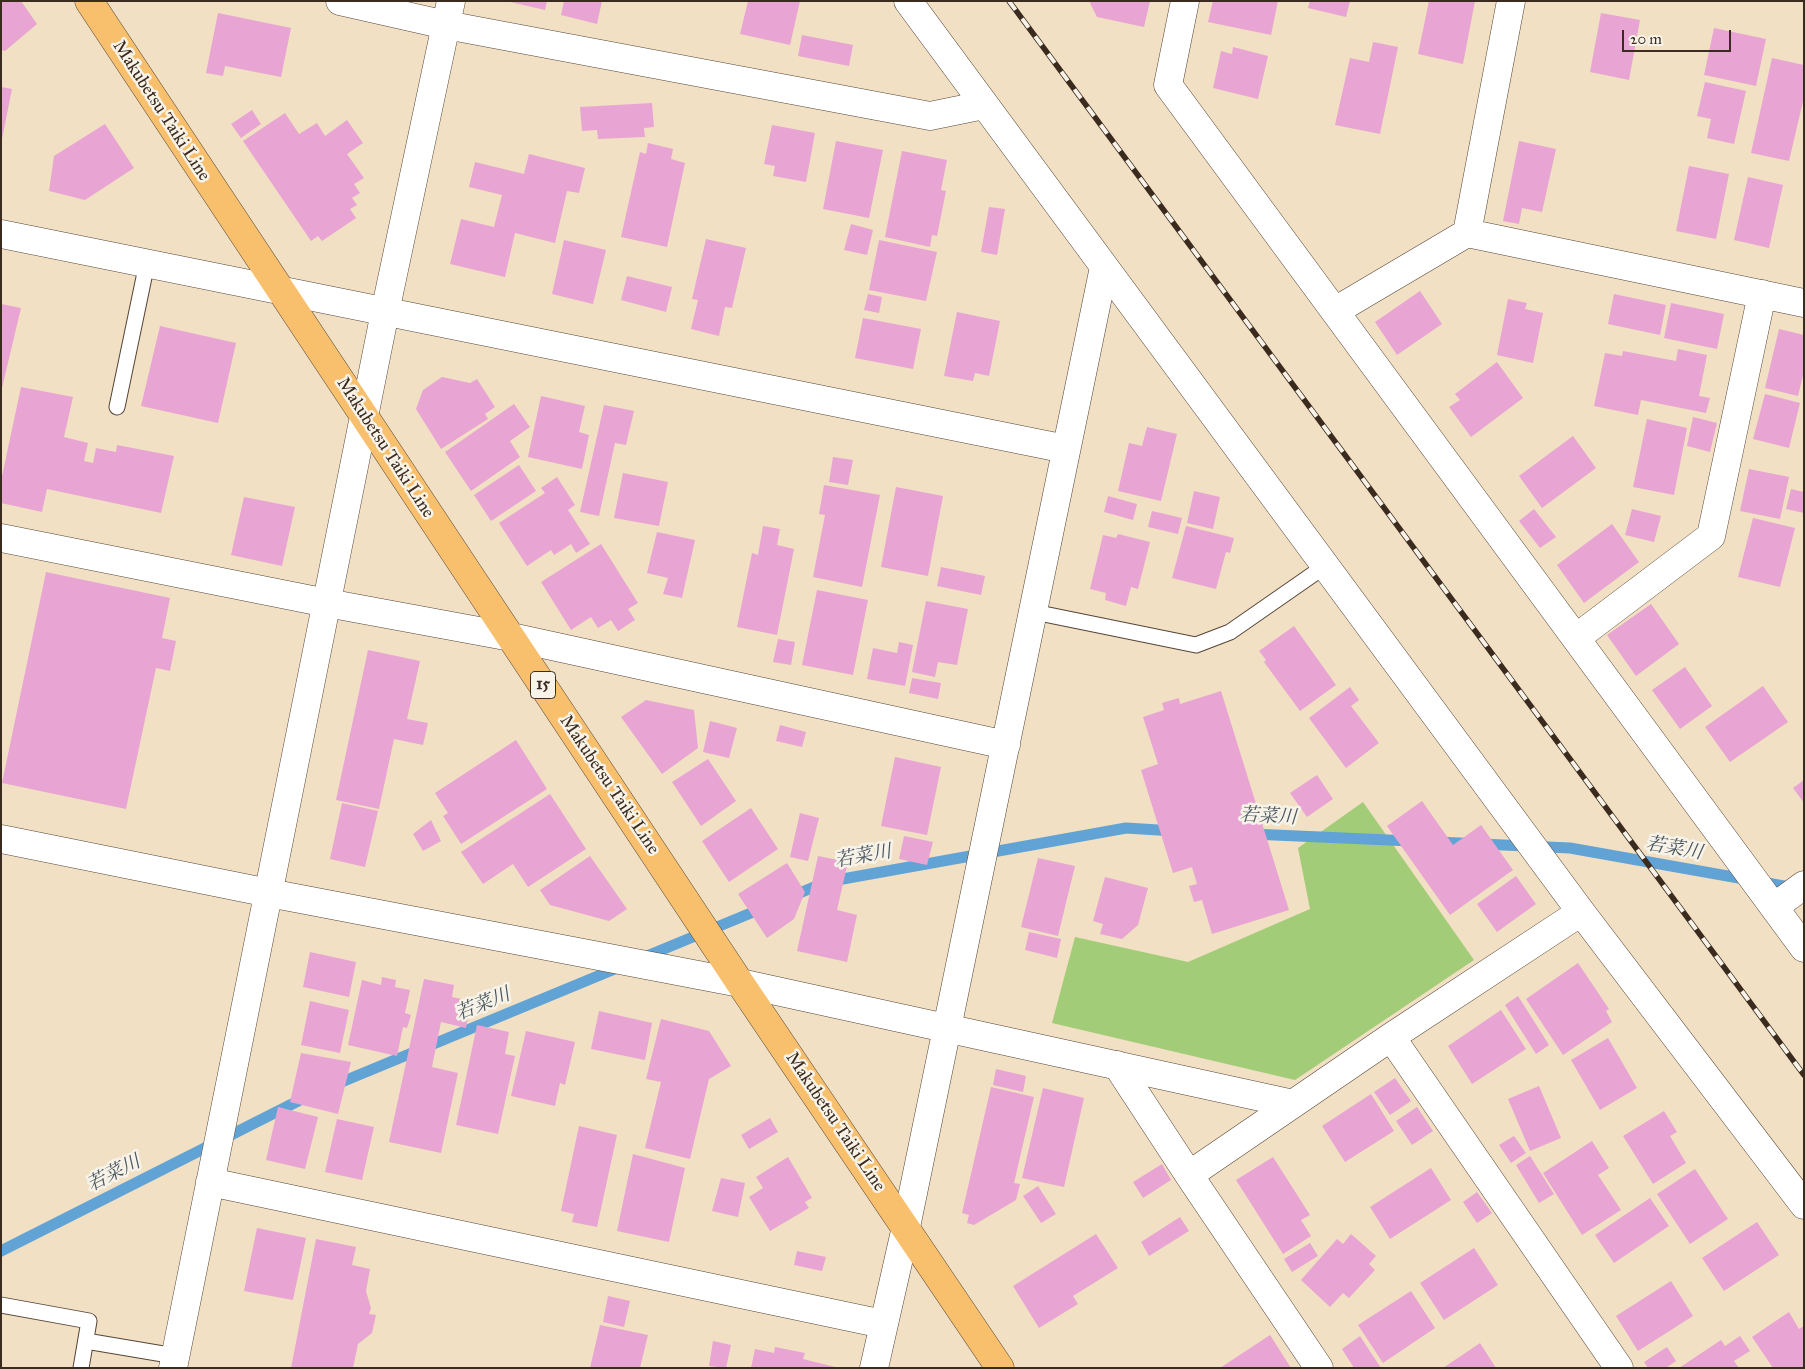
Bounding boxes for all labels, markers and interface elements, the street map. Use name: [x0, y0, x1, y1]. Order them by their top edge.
scale bar: [1625, 20, 1734, 52]
text: 20 m: [1630, 30, 1662, 48]
street label: Makubetsu Taiki Line: [107, 37, 215, 185]
street label: Makubetsu Taiki Line: [331, 374, 439, 522]
road number: 15: [530, 672, 556, 698]
street label: Makubetsu Taiki Line: [554, 711, 664, 859]
water label: 若菜川: [1239, 804, 1297, 830]
water label: 若菜川: [1644, 833, 1704, 865]
water label: 若菜川: [833, 841, 893, 873]
water label: 若菜川: [452, 984, 514, 1026]
street label: Makubetsu Taiki Line: [780, 1048, 890, 1196]
water label: 若菜川: [83, 1151, 145, 1197]

